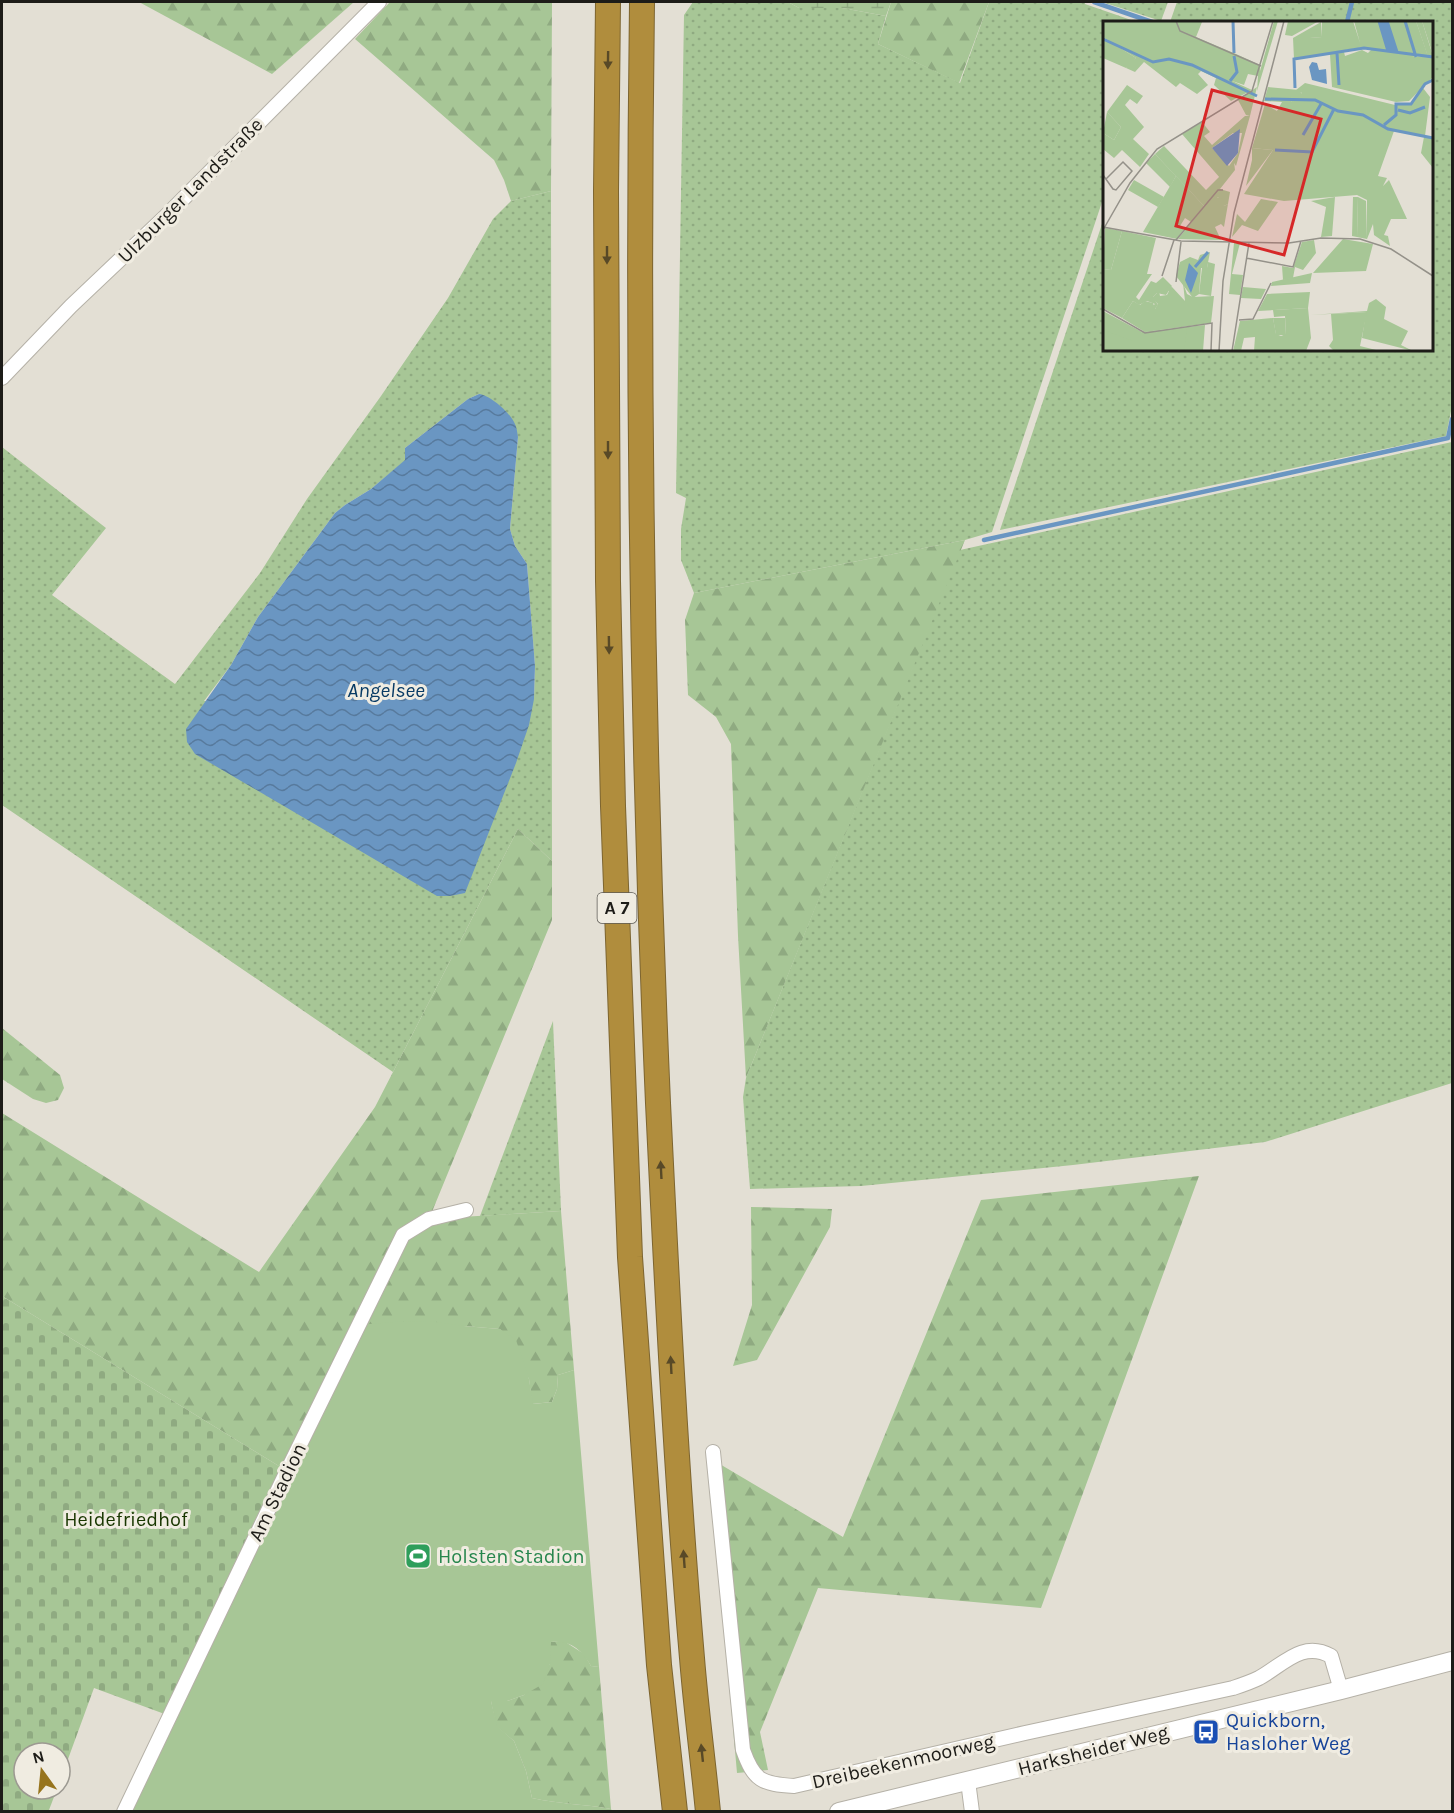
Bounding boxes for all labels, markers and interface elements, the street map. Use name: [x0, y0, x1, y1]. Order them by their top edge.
inset map: [1103, 21, 1433, 351]
one-way arrow: [603, 50, 613, 69]
street label: Ulzburger Landstraße: [113, 113, 268, 268]
one-way arrow: [602, 245, 612, 264]
one-way arrow: [603, 440, 612, 459]
one-way arrow: [605, 635, 614, 654]
water label: Angelsee: [347, 678, 425, 702]
road number: A 7: [598, 893, 636, 923]
one-way arrow: [657, 1160, 666, 1179]
one-way arrow: [667, 1355, 676, 1374]
street label: Am Stadion: [244, 1439, 311, 1545]
park label: Heidefriedhof: [64, 1508, 188, 1531]
sports icon: Holsten Stadion: [403, 1541, 433, 1571]
place label: Holsten Stadion: [438, 1545, 584, 1568]
one-way arrow: [680, 1550, 689, 1569]
place label: Quickborn, Hasloher Weg: [1226, 1709, 1351, 1755]
bus stop icon: Quickborn, Hasloher Weg: [1191, 1717, 1221, 1747]
street label: Harksheider Weg: [1015, 1721, 1171, 1780]
street label: Dreibeekenmoorweg: [810, 1729, 997, 1794]
north arrow: [12, 1741, 72, 1801]
one-way arrow: [697, 1744, 707, 1763]
text: N: [30, 1746, 46, 1768]

